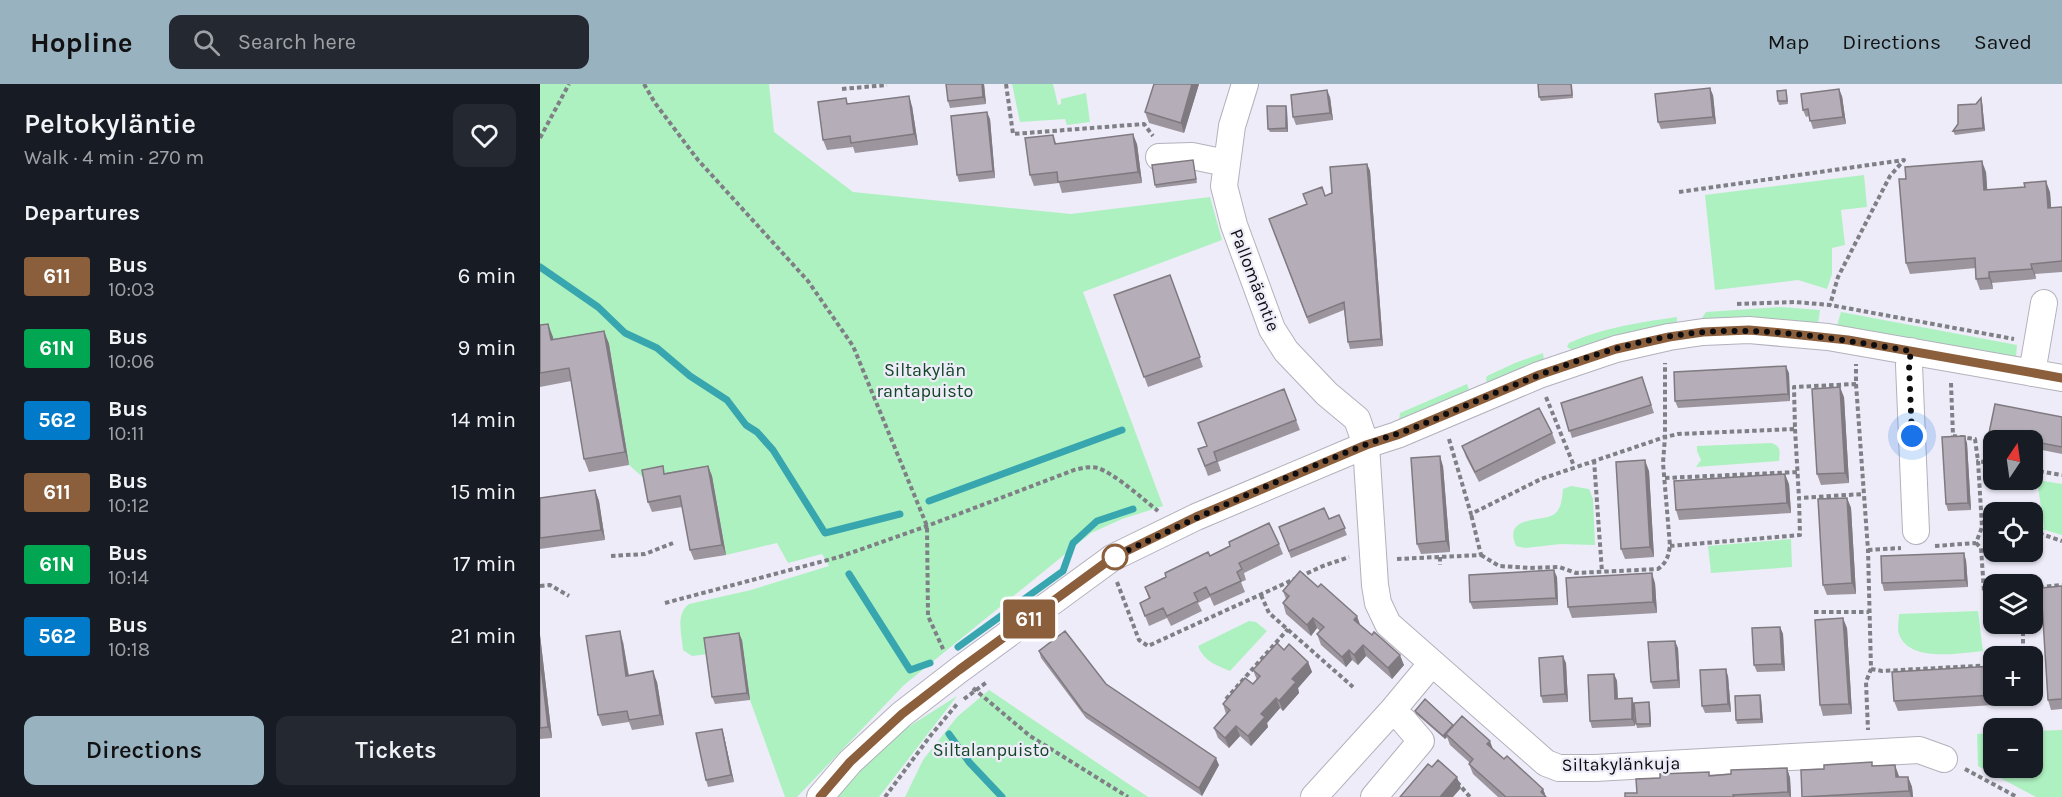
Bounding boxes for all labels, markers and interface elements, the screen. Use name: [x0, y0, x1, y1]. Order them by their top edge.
search box: [169, 15, 589, 69]
text: Hopline: [30, 26, 133, 59]
icon: search: [190, 26, 223, 59]
text: Search here: [238, 29, 356, 55]
text: Map: [1768, 30, 1809, 54]
text: Directions: [1842, 30, 1941, 54]
text: Saved: [1974, 30, 2032, 54]
button: heart: [453, 104, 516, 167]
text: Peltokyläntie: [24, 107, 196, 140]
text: Walk · 4 min · 270 m: [24, 146, 204, 169]
text: Departures: [24, 200, 140, 226]
street label: Pallomäentie: [1225, 226, 1285, 334]
text: Bus: [108, 252, 148, 278]
text: 6 min: [458, 263, 516, 289]
text: 611: [43, 264, 71, 288]
text: 10:03: [108, 278, 155, 301]
text: Bus: [108, 324, 148, 350]
text: 9 min: [458, 335, 516, 361]
text: 61N: [39, 336, 75, 360]
text: 10:06: [108, 350, 154, 373]
park label: Siltakylän rantapuisto: [877, 359, 973, 402]
text: Bus: [108, 396, 148, 422]
text: 14 min: [451, 407, 516, 433]
text: 562: [38, 408, 76, 432]
your location: [1897, 421, 1927, 451]
text: 10:11: [108, 422, 144, 445]
north arrow: [1983, 430, 2043, 490]
map controls: [1983, 430, 2043, 778]
text: Bus: [108, 468, 148, 494]
text: 15 min: [451, 479, 516, 505]
text: 611: [43, 480, 71, 504]
text: 10:12: [108, 494, 149, 517]
button: locate: [1983, 502, 2043, 562]
text: Bus: [108, 540, 148, 566]
unlabelled marker: [1102, 544, 1128, 570]
text: 17 min: [453, 551, 516, 577]
text: 61N: [39, 552, 75, 576]
text: 10:14: [108, 566, 149, 589]
button: layers: [1983, 574, 2043, 634]
line badge: 611: [994, 600, 1064, 638]
text: 611: [1015, 607, 1043, 631]
text: Bus: [108, 612, 148, 638]
text: 21 min: [450, 623, 516, 649]
text: 562: [38, 624, 76, 648]
text: 10:18: [108, 638, 150, 661]
button: +: [1983, 646, 2043, 706]
button: Directions: [24, 716, 264, 785]
button: Tickets: [276, 716, 516, 785]
button: −: [1983, 718, 2043, 778]
park label: Siltalanpuisto: [933, 739, 1049, 761]
street label: Siltakylänkuja: [1562, 752, 1680, 776]

